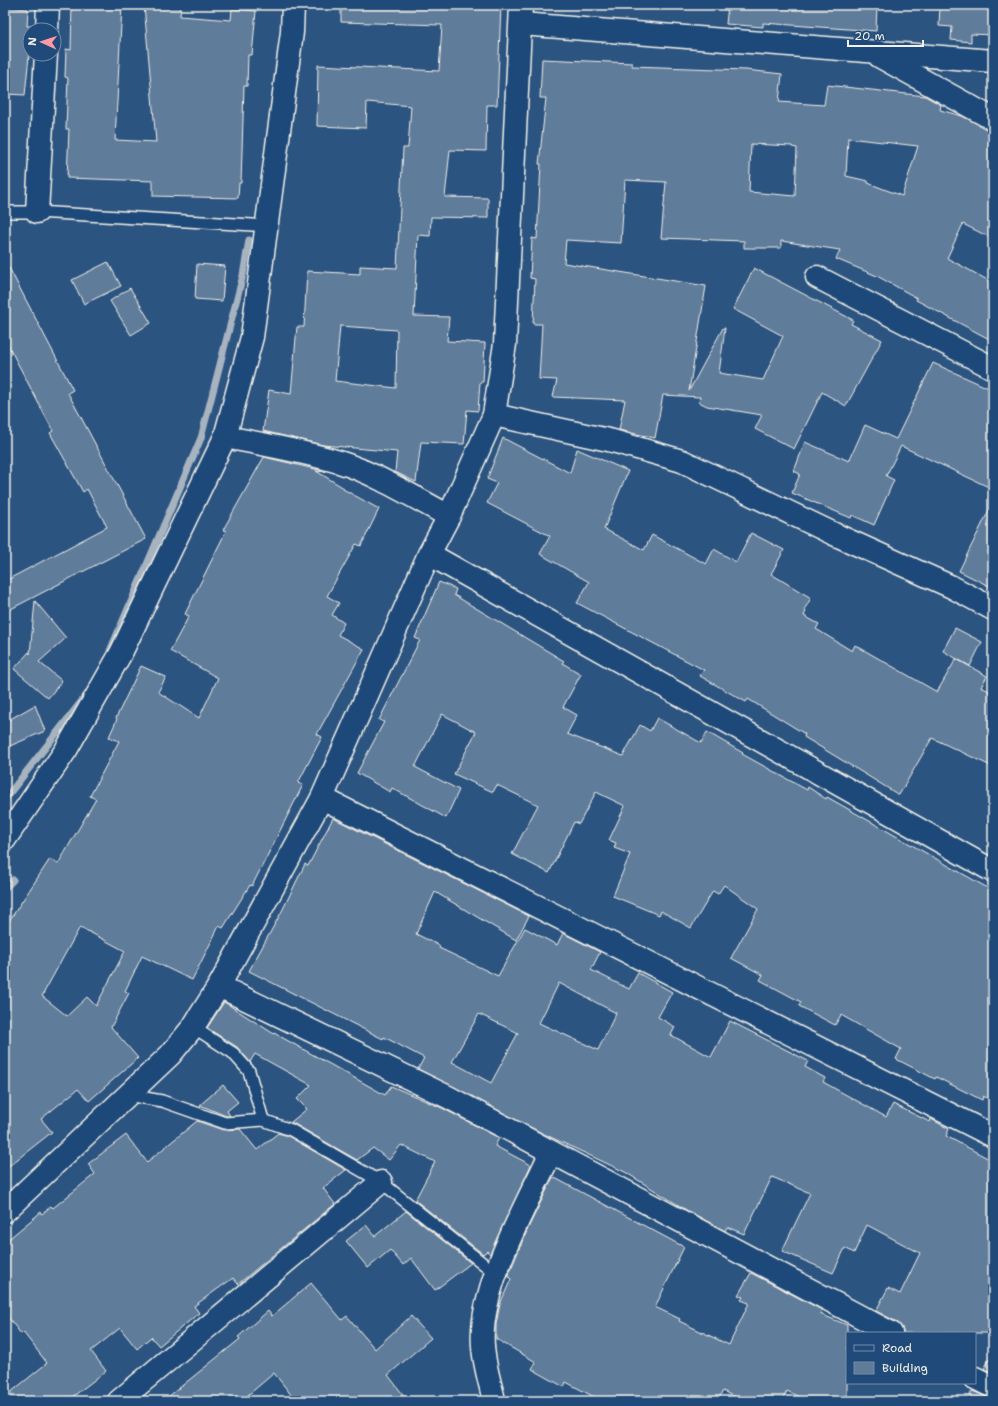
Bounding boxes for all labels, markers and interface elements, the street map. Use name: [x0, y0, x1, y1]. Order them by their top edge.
north arrow: [22, 22, 62, 62]
scale bar: [848, 22, 923, 48]
text: 20 m: [854, 28, 885, 44]
text: N: [25, 36, 40, 46]
legend: [846, 1332, 976, 1384]
text: Road: [882, 1340, 913, 1356]
text: Building: [882, 1360, 928, 1376]

